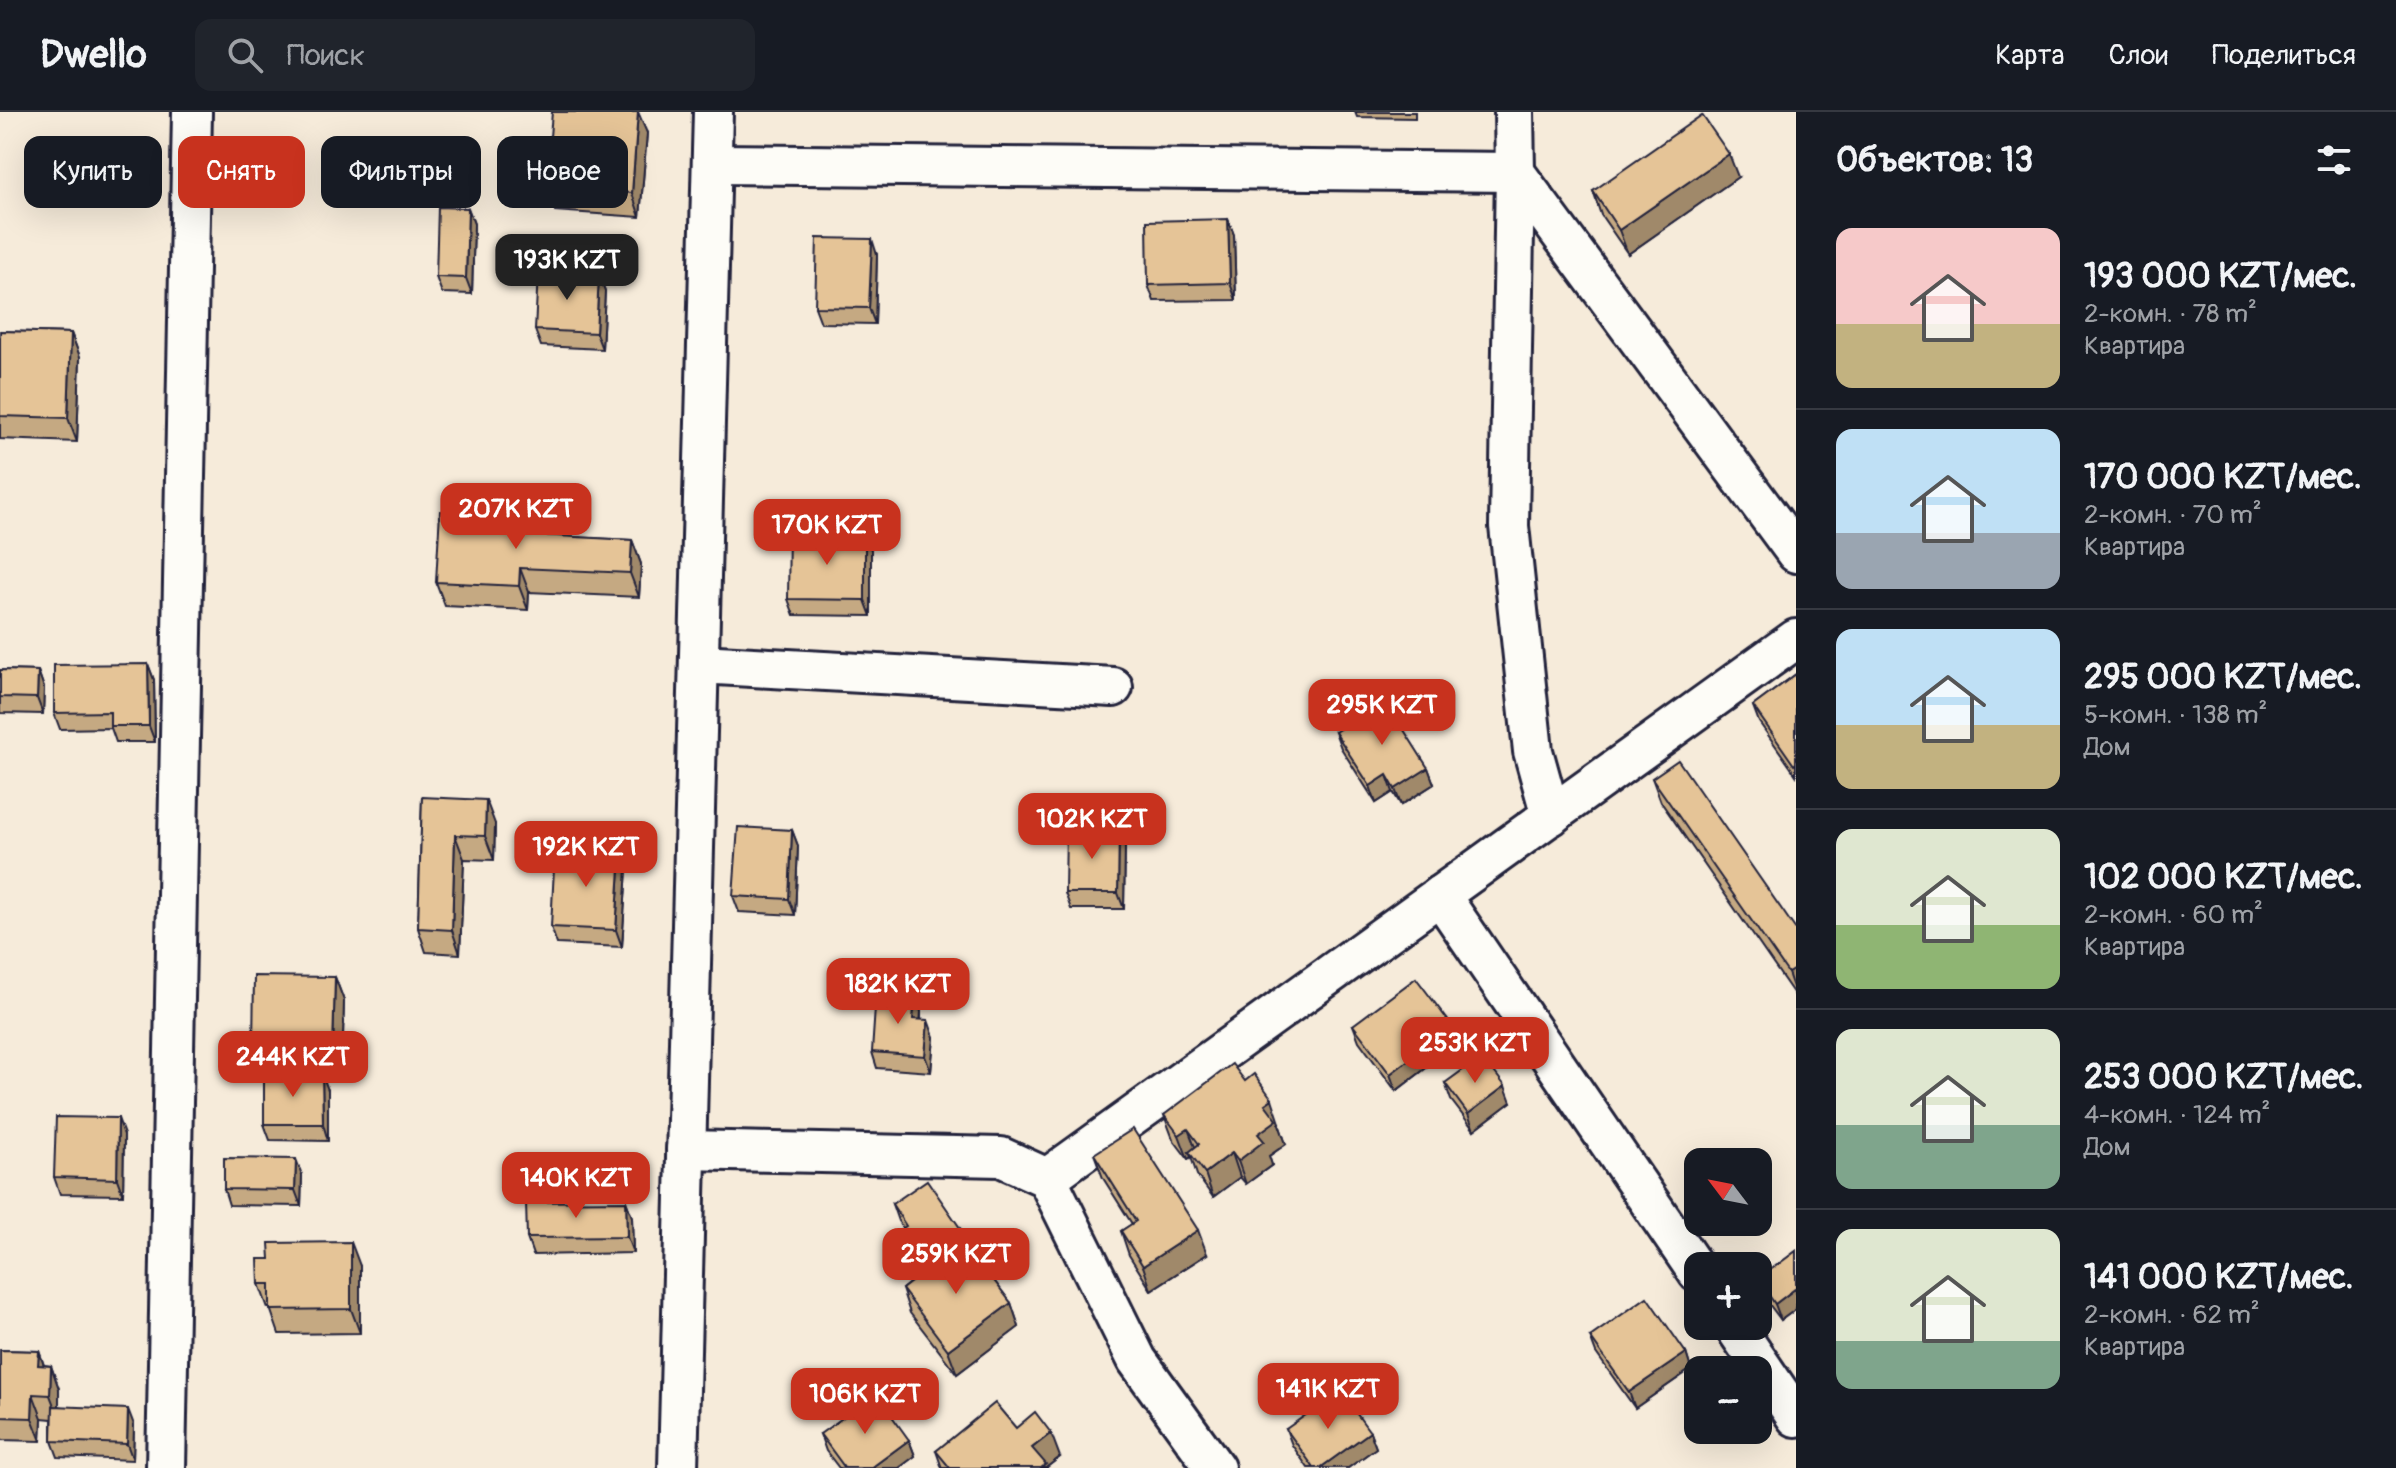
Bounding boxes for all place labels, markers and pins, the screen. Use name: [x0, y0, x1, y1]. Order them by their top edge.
pin: 193K KZT: [484, 234, 650, 302]
pin: 207K KZT: [433, 483, 599, 551]
pin: 170K KZT: [744, 499, 910, 567]
pin: 295K KZT: [1299, 679, 1465, 747]
pin: 102K KZT: [1009, 793, 1175, 861]
pin: 192K KZT: [503, 821, 669, 889]
pin: 182K KZT: [815, 958, 981, 1026]
pin: 253K KZT: [1392, 1017, 1558, 1085]
pin: 244K KZT: [210, 1031, 376, 1099]
pin: 140K KZT: [493, 1152, 659, 1220]
pin: 259K KZT: [873, 1228, 1039, 1296]
pin: 141K KZT: [1245, 1363, 1411, 1431]
pin: 106K KZT: [782, 1368, 948, 1436]

